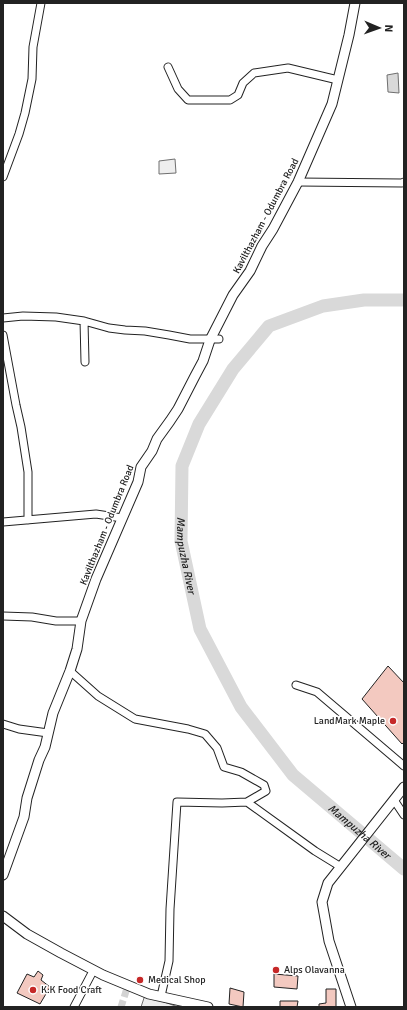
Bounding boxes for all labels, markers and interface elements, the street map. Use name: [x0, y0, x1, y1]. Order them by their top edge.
north arrow: [359, 8, 399, 48]
text: N: [382, 24, 395, 32]
street label: Kavilthazham - Odumbra Road: [231, 156, 301, 276]
street label: Kavilthazham - Odumbra Road: [77, 463, 137, 587]
water label: Mampuzha River: [174, 517, 199, 597]
place label: LandMark Maple: [314, 715, 385, 727]
marker: LandMark Maple: [388, 716, 398, 726]
water label: Mampuzha River: [326, 801, 395, 863]
place label: Alps Olavanna: [284, 964, 345, 976]
marker: Alps Olavanna: [271, 965, 281, 975]
place label: Medical Shop: [148, 974, 205, 986]
marker: Medical Shop: [135, 975, 145, 985]
place label: K.K Food Craft: [41, 984, 102, 996]
marker: K.K Food Craft: [28, 985, 38, 995]

